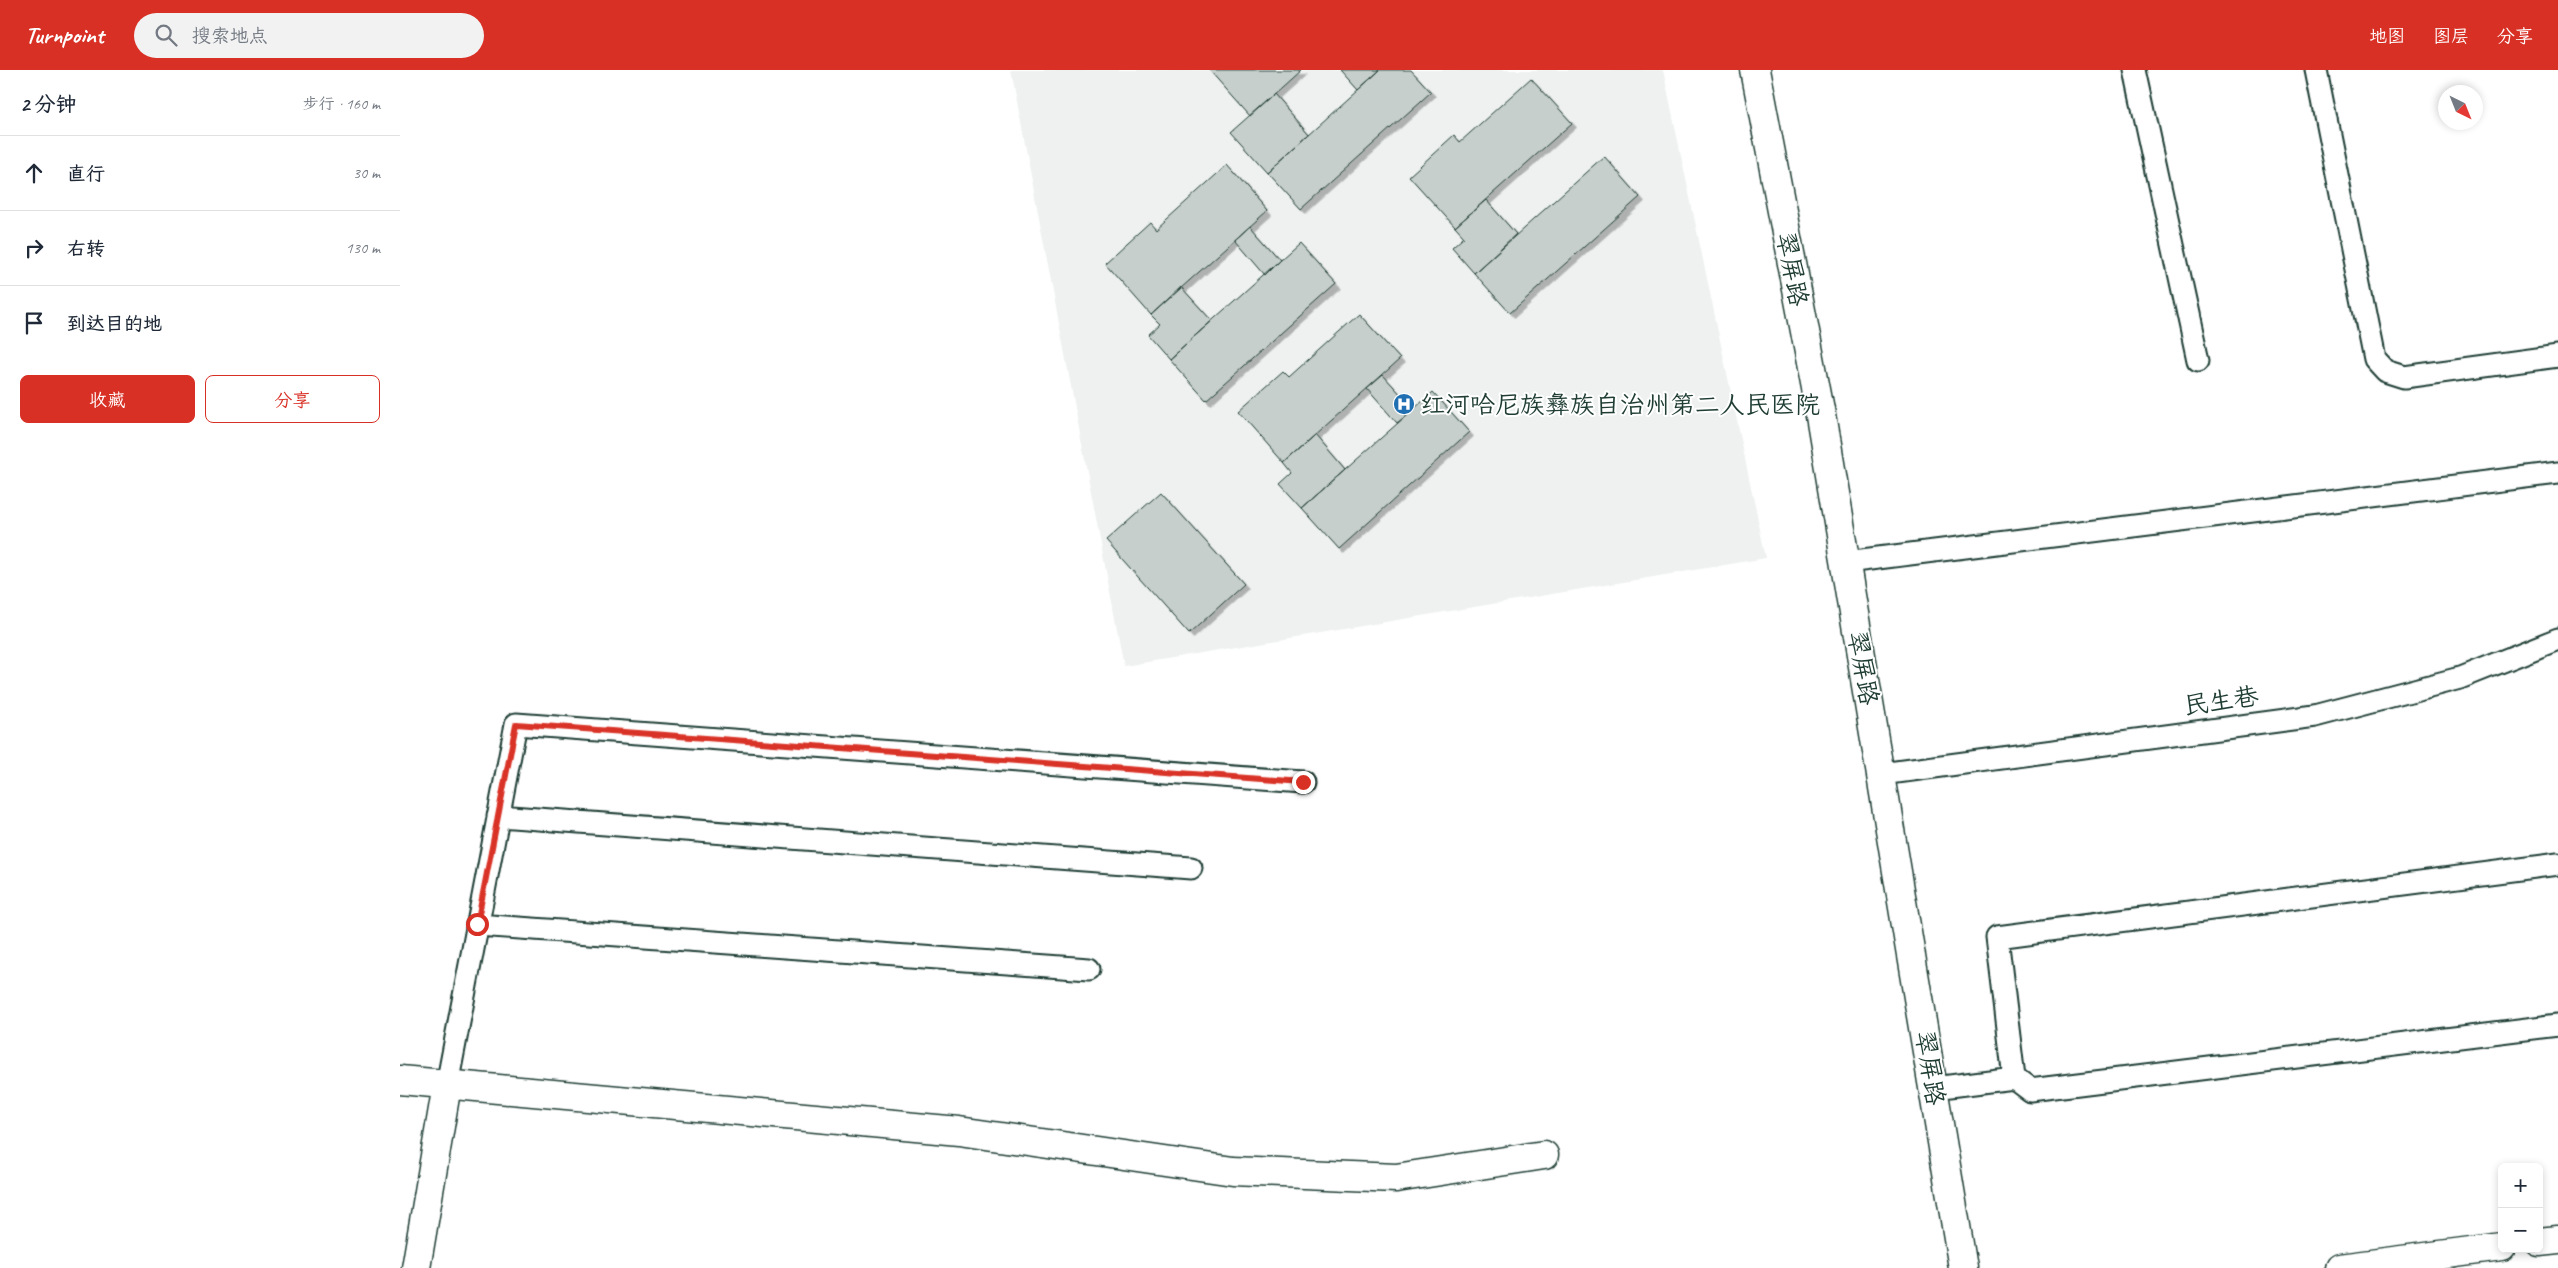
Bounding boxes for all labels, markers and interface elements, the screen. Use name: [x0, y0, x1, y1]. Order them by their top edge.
search box: [134, 13, 484, 58]
text: Turnpoint: [25, 20, 104, 50]
icon: search: [152, 21, 180, 49]
text: 搜索地点: [192, 24, 268, 48]
text: 地图: [2369, 25, 2405, 47]
text: 图层: [2433, 25, 2469, 47]
text: 分享: [2497, 25, 2533, 47]
north arrow: [2438, 85, 2483, 130]
text: 2 分钟: [20, 91, 77, 117]
text: 步行 · 160 m: [303, 94, 380, 114]
icon: ahead: [20, 159, 48, 187]
text: 直行: [67, 162, 105, 186]
text: 30 m: [353, 163, 380, 183]
street label: 翠屏路: [1769, 229, 1815, 309]
icon: right: [20, 234, 48, 262]
text: 右转: [67, 237, 105, 261]
text: 130 m: [346, 238, 380, 258]
icon: arrive: [20, 309, 48, 337]
text: 到达目的地: [67, 312, 162, 336]
button: 收藏: [20, 375, 195, 423]
button: 分享: [205, 375, 380, 423]
place label: 红河哈尼族彝族自治州第二人民医院: [1420, 389, 1820, 421]
hospital icon: 红河哈尼族彝族自治州第二人民医院: [1392, 392, 1416, 416]
street label: 翠屏路: [1841, 628, 1885, 708]
street label: 民生巷: [2182, 680, 2261, 722]
route end: [1292, 771, 1315, 794]
route start: [466, 913, 489, 936]
street label: 翠屏路: [1908, 1029, 1952, 1108]
map controls: [2498, 1163, 2543, 1253]
button: +: [2498, 1163, 2543, 1208]
button: −: [2498, 1208, 2543, 1253]

